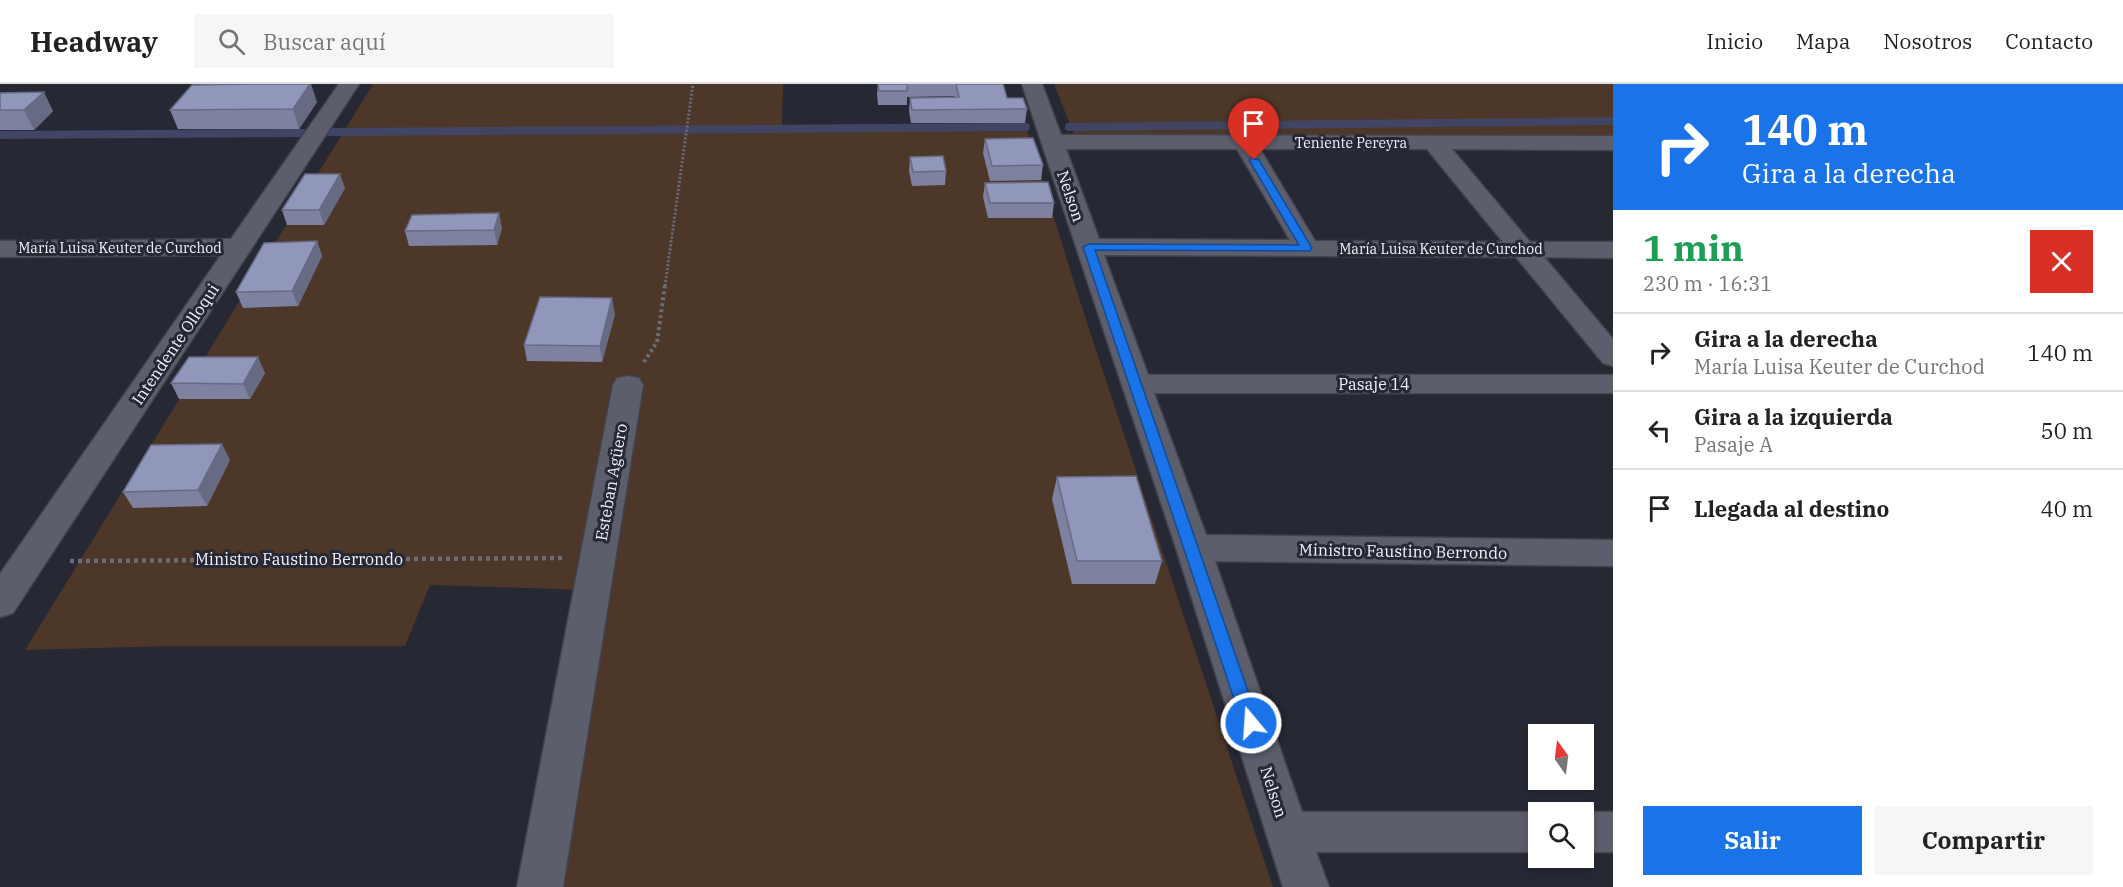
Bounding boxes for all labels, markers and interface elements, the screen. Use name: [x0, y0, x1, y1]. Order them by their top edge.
search box: [194, 14, 614, 68]
text: Headway: [30, 23, 158, 60]
icon: search: [215, 25, 248, 58]
text: Buscar aquí: [263, 27, 386, 56]
text: Inicio: [1706, 27, 1763, 55]
text: Mapa: [1796, 27, 1850, 55]
text: Nosotros: [1883, 27, 1972, 55]
text: Contacto: [2005, 27, 2093, 55]
pin: [1228, 98, 1279, 160]
text: 140 m: [1742, 102, 1868, 157]
icon: arrive: [1237, 107, 1270, 140]
icon: right: [1643, 108, 1721, 186]
street label: Teniente Pereyra: [1295, 134, 1408, 152]
text: Gira a la derecha: [1742, 155, 1956, 190]
street label: Nelson: [1053, 168, 1089, 224]
text: 1 min: [1643, 224, 1744, 271]
button: close: [2030, 230, 2093, 293]
street label: María Luisa Keuter de Curchod: [18, 239, 222, 257]
street label: María Luisa Keuter de Curchod: [1339, 240, 1543, 258]
text: 230 m · 16:31: [1643, 270, 1772, 297]
street label: Intendente Olloqui: [127, 280, 223, 408]
text: Gira a la derecha: [1694, 324, 1878, 353]
icon: right: [1643, 336, 1676, 369]
text: 140 m: [2027, 338, 2093, 367]
text: María Luisa Keuter de Curchod: [1694, 353, 1985, 380]
street label: Pasaje 14: [1338, 374, 1410, 394]
text: Gira a la izquierda: [1694, 402, 1893, 431]
icon: left: [1643, 414, 1676, 447]
text: 50 m: [2041, 416, 2093, 445]
street label: Esteban Agüero: [591, 422, 631, 542]
text: Pasaje A: [1694, 431, 1773, 458]
icon: arrive: [1643, 492, 1676, 525]
text: Llegada al destino: [1694, 494, 1889, 523]
text: 40 m: [2041, 494, 2093, 523]
street label: Ministro Faustino Berrondo: [1299, 539, 1507, 563]
street label: Ministro Faustino Berrondo: [195, 549, 403, 569]
position arrow: [1219, 691, 1283, 755]
north arrow: [1528, 724, 1594, 790]
map controls: [1528, 724, 1594, 868]
street label: Nelson: [1256, 764, 1292, 820]
button: search: [1528, 802, 1594, 868]
button: Salir: [1643, 806, 1862, 875]
button: Compartir: [1874, 806, 2093, 875]

